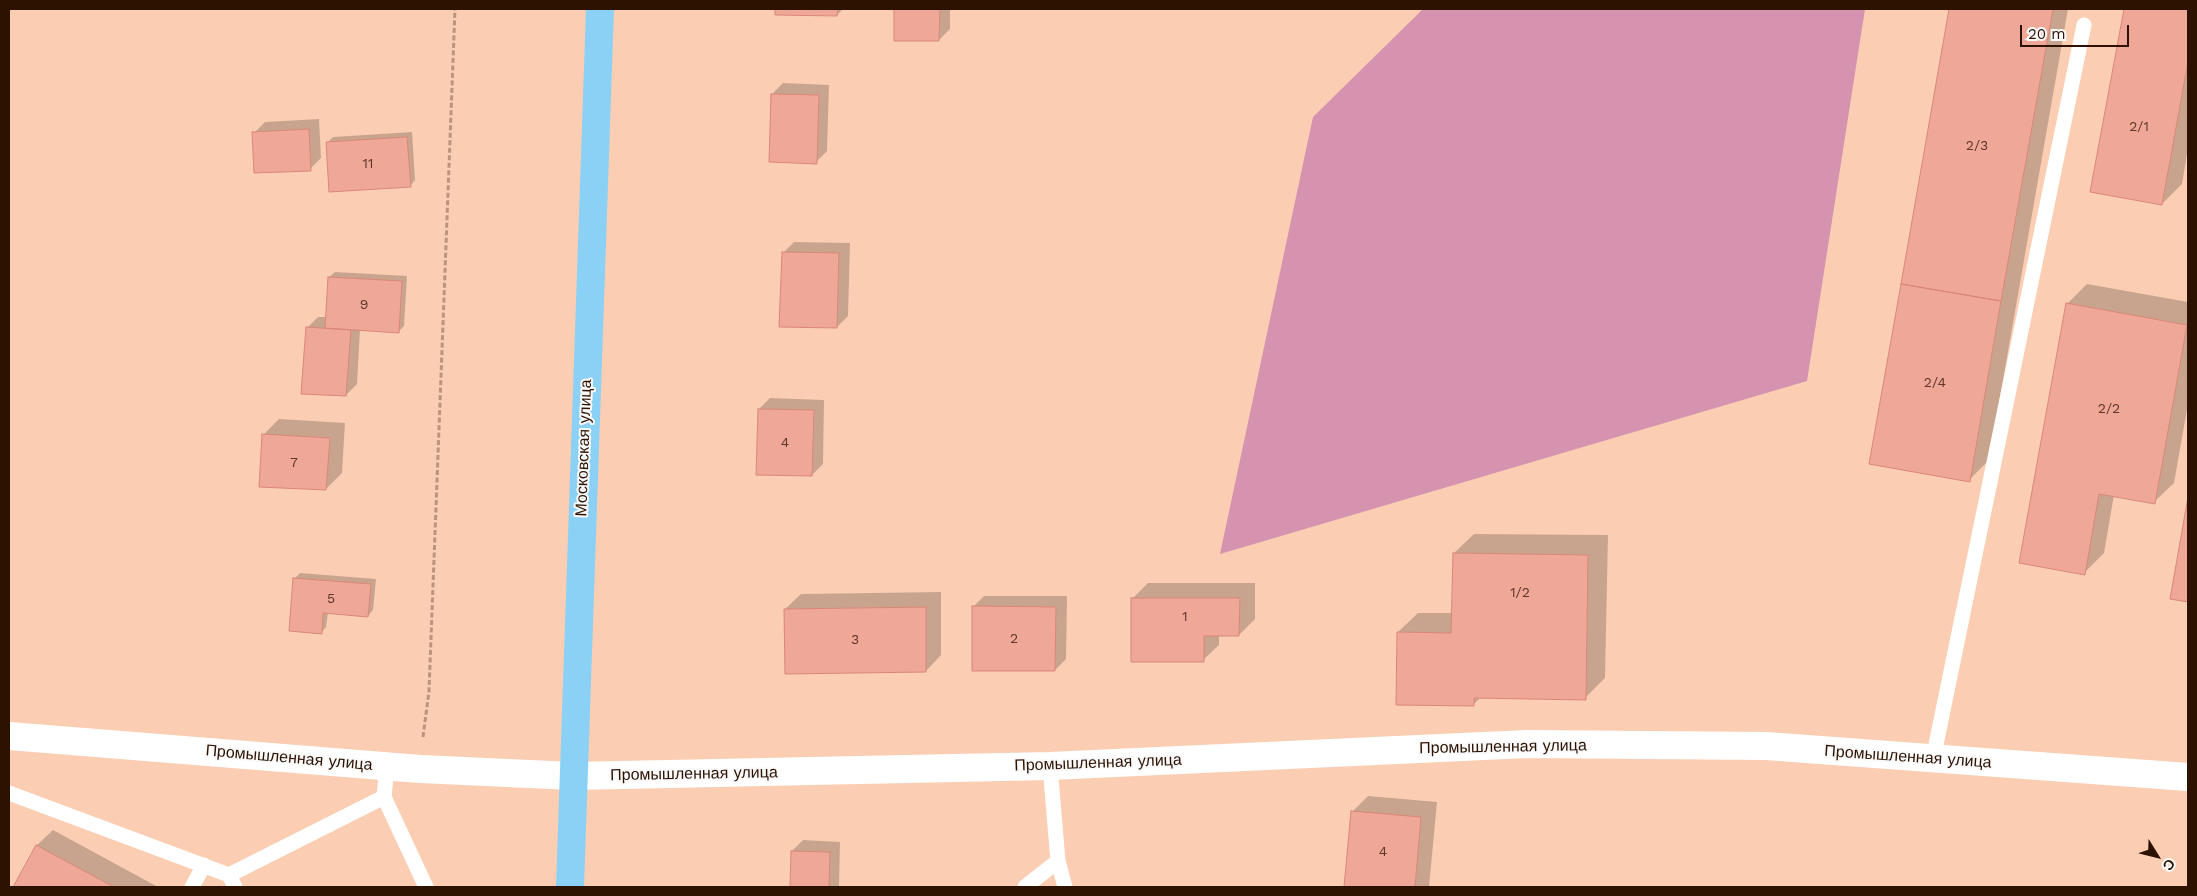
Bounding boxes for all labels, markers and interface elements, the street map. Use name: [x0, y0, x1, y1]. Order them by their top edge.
scale bar: [2022, 15, 2131, 47]
text: 20 m: [2028, 25, 2066, 43]
house number: 2/1: [2129, 119, 2149, 135]
house number: 2/3: [1966, 138, 1988, 154]
house number: 11: [363, 156, 373, 172]
house number: 9: [360, 297, 368, 313]
house number: 2/4: [1924, 375, 1946, 391]
street label: Московская улица: [572, 379, 596, 517]
house number: 2/2: [2098, 401, 2120, 417]
house number: 4: [781, 435, 789, 451]
house number: 7: [290, 455, 298, 471]
house number: 1/2: [1510, 585, 1530, 601]
house number: 5: [327, 591, 335, 607]
house number: 1: [1182, 609, 1188, 625]
house number: 2: [1010, 631, 1018, 647]
house number: 3: [851, 632, 859, 648]
street label: Промышленная улица: [1419, 736, 1587, 758]
street label: Промышленная улица: [205, 741, 373, 775]
street label: Промышленная улица: [1824, 742, 1992, 772]
street label: Промышленная улица: [1014, 750, 1182, 776]
street label: Промышленная улица: [610, 763, 778, 785]
north arrow: [2132, 831, 2182, 881]
house number: 4: [1379, 844, 1387, 860]
text: С: [2160, 856, 2179, 874]

